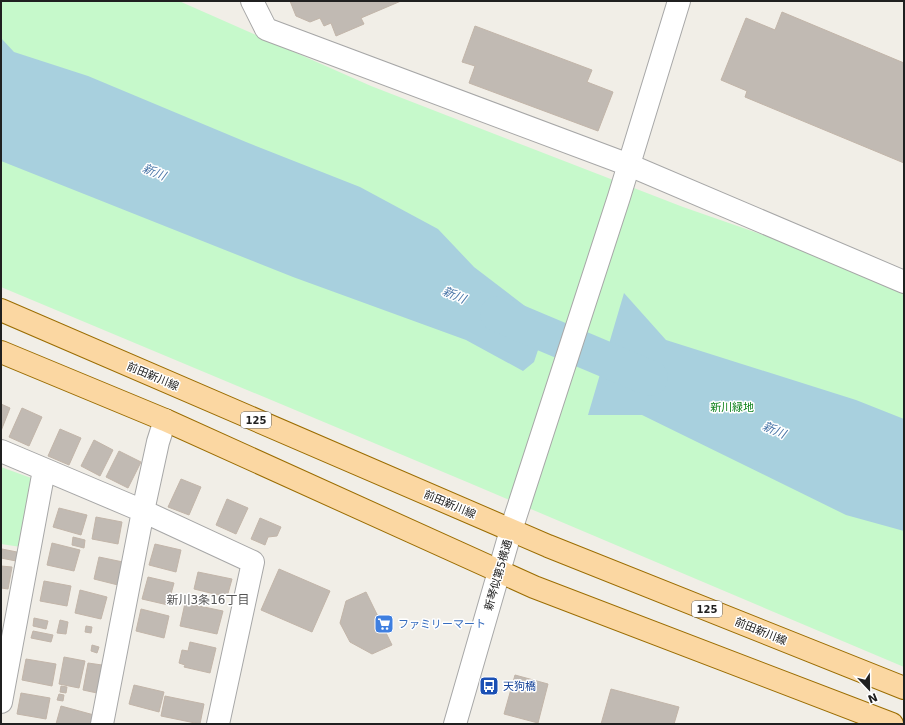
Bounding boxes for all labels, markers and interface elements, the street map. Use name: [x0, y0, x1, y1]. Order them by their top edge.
water label: 新川: [140, 161, 170, 184]
water label: 新川: [440, 284, 470, 307]
street label: 前田新川線: [125, 360, 181, 393]
park label: 新川緑地: [710, 401, 754, 414]
road number: 125: [241, 412, 271, 428]
water label: 新川: [760, 419, 790, 442]
street label: 前田新川線: [422, 488, 478, 521]
street label: 新琴似第5横通: [482, 538, 515, 612]
district label: 新川3条16丁目: [167, 593, 249, 607]
road number: 125: [692, 601, 722, 617]
supermarket icon: ファミリーマート: [373, 613, 395, 635]
street label: 前田新川線: [733, 615, 789, 648]
place label: ファミリーマート: [398, 618, 486, 631]
north arrow: [849, 669, 889, 709]
bus stop icon: 天狗橋: [478, 675, 500, 697]
place label: 天狗橋: [503, 680, 536, 693]
text: N: [866, 690, 879, 706]

